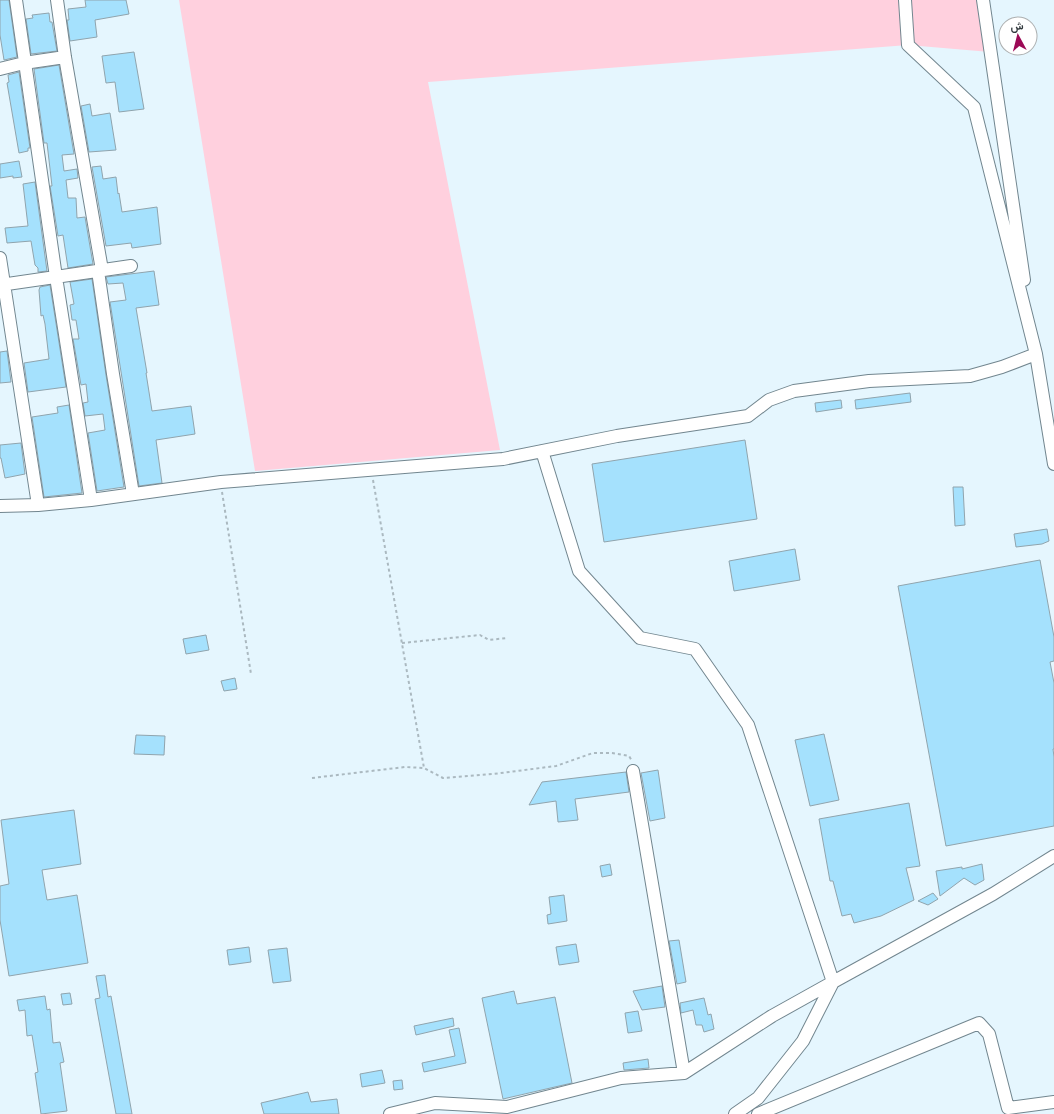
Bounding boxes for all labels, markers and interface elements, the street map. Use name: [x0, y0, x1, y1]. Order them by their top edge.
north arrow: [998, 16, 1038, 56]
text: ش: [1009, 19, 1024, 35]

